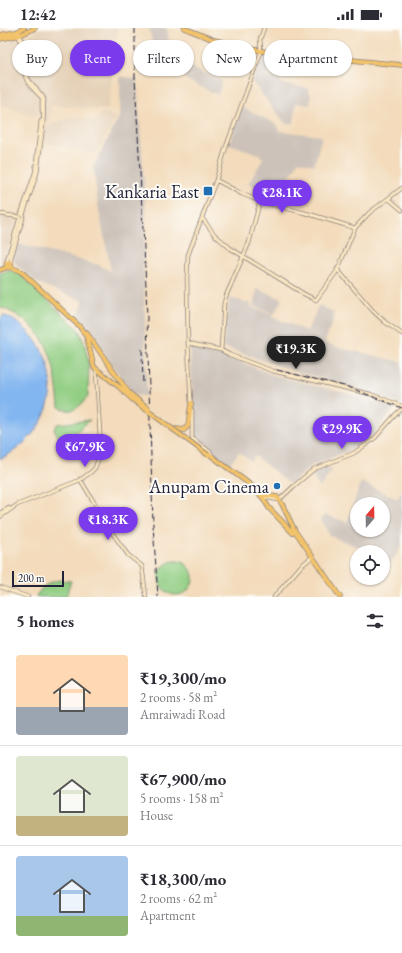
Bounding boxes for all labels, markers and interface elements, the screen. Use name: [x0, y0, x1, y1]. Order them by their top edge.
text: 12:42: [20, 5, 56, 24]
chip: Buy: [12, 40, 62, 76]
chip: Rent: [70, 40, 125, 76]
chip: Filters: [133, 40, 194, 76]
chip: New: [202, 40, 256, 76]
chip: Apartment: [264, 40, 352, 76]
place label: Kankaria East: [105, 180, 199, 203]
pin: ₹28.1K: [249, 180, 315, 214]
text: ₹28.1K: [262, 184, 302, 201]
marker: Kankaria East: [202, 185, 214, 197]
pin: ₹19.3K: [263, 336, 329, 370]
text: ₹19.3K: [276, 340, 316, 357]
pin: ₹29.9K: [309, 416, 375, 450]
text: ₹29.9K: [322, 420, 362, 437]
pin: ₹67.9K: [52, 434, 118, 468]
text: ₹67.9K: [65, 438, 105, 455]
place label: Anupam Cinema: [148, 475, 270, 498]
marker: Anupam Cinema: [272, 481, 282, 491]
north arrow: [350, 497, 390, 537]
map controls: [350, 497, 390, 585]
pin: ₹18.3K: [75, 507, 141, 541]
text: ₹18.3K: [88, 511, 128, 528]
button: locate: [350, 545, 390, 585]
scale bar: [12, 569, 64, 588]
text: 200 m: [18, 571, 45, 585]
text: 5 homes: [16, 610, 74, 632]
icon: filters: [364, 610, 386, 632]
text: ₹19,300/mo: [140, 667, 226, 689]
icon: home: [48, 671, 96, 719]
text: 2 rooms · 58 m²: [140, 689, 217, 706]
text: Amraiwadi Road: [140, 706, 225, 723]
text: ₹67,900/mo: [140, 768, 226, 790]
icon: home: [48, 772, 96, 820]
text: 5 rooms · 158 m²: [140, 790, 224, 807]
text: House: [140, 807, 173, 824]
text: ₹18,300/mo: [140, 868, 226, 890]
icon: home: [48, 872, 96, 920]
text: 2 rooms · 62 m²: [140, 890, 217, 907]
text: Apartment: [140, 907, 195, 924]

